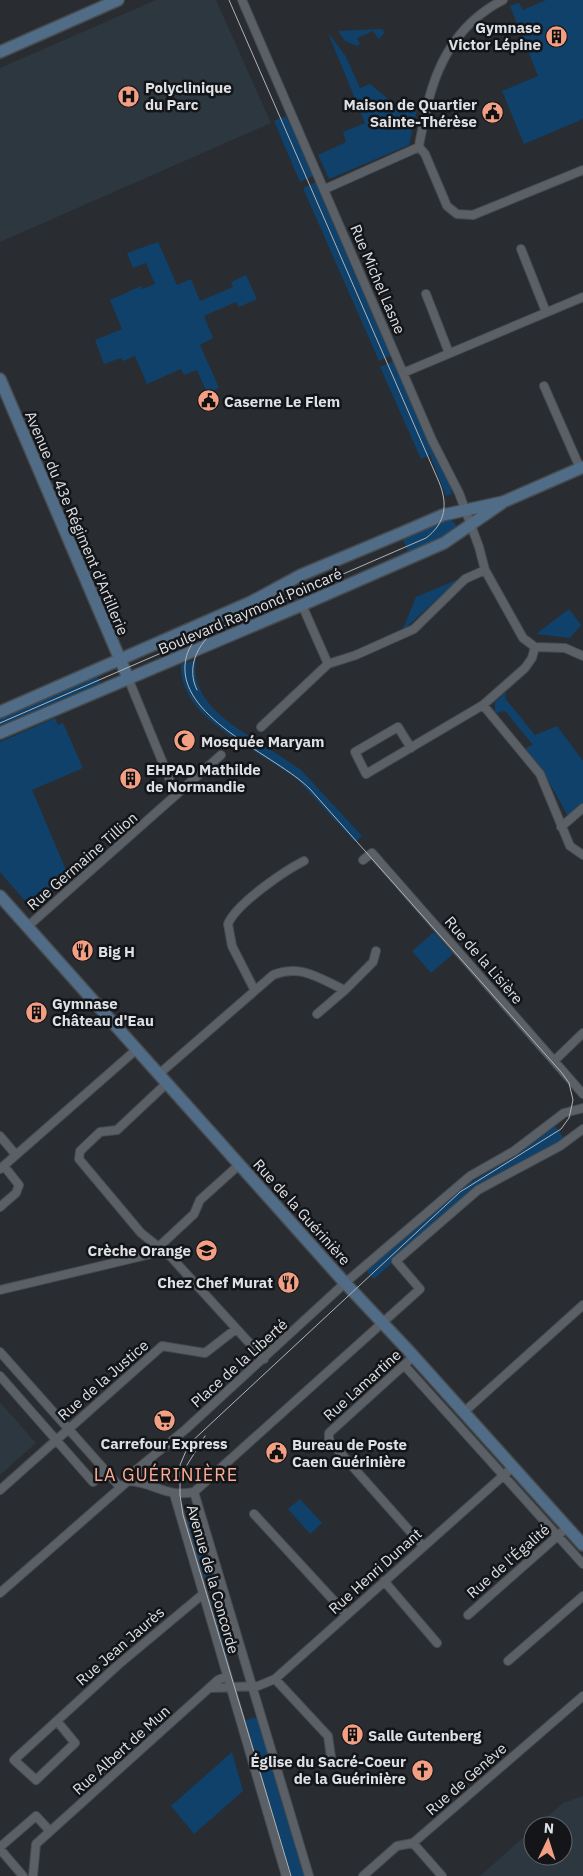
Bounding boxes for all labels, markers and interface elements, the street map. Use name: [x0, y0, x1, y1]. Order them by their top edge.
place label: Gymnase Victor Lépine: [448, 18, 541, 54]
building icon: Gymnase Victor Lépine: [545, 24, 569, 48]
place label: Polyclinique du Parc: [145, 78, 232, 114]
hospital icon: Polyclinique du Parc: [117, 84, 141, 108]
place label: Maison de Quartier Sainte-Thérèse: [343, 95, 477, 131]
public building icon: Maison de Quartier Sainte-Thérèse: [481, 101, 505, 125]
street label: Rue Michel Lasne: [346, 221, 410, 337]
public building icon: Caserne Le Flem: [196, 389, 220, 413]
place label: Caserne Le Flem: [224, 392, 340, 411]
street label: Avenue du 43e Régiment d'Artillerie: [21, 408, 133, 638]
street label: Boulevard Raymond Poincaré: [155, 564, 345, 658]
mosque icon: Mosquée Maryam: [173, 729, 197, 753]
place label: Mosquée Maryam: [201, 732, 325, 751]
place label: EHPAD Mathilde de Normandie: [146, 760, 261, 796]
building icon: EHPAD Mathilde de Normandie: [118, 766, 142, 790]
street label: Rue Germaine Tillion: [23, 808, 141, 914]
street label: Rue de la Lisière: [441, 912, 527, 1008]
restaurant icon: Big H: [70, 939, 94, 963]
place label: Big H: [98, 942, 135, 961]
place label: Gymnase Château d'Eau: [52, 994, 154, 1030]
building icon: Gymnase Château d'Eau: [24, 1000, 48, 1024]
street label: Rue de la Guérinière: [249, 1155, 355, 1269]
school or university icon: Crèche Orange: [195, 1238, 219, 1262]
place label: Crèche Orange: [87, 1241, 191, 1260]
restaurant icon: Chez Chef Murat: [277, 1270, 301, 1294]
place label: Chez Chef Murat: [157, 1273, 273, 1292]
street label: Place de la Liberté: [187, 1315, 291, 1411]
street label: Rue de la Justice: [54, 1335, 152, 1425]
street label: Rue Lamartine: [319, 1345, 405, 1425]
supermarket icon: Carrefour Express: [152, 1408, 176, 1432]
place label: Carrefour Express: [100, 1434, 228, 1453]
place label: Bureau de Poste Caen Guérinière: [292, 1435, 407, 1471]
public building icon: Bureau de Poste Caen Guérinière: [264, 1441, 288, 1465]
district label: LA GUÉRINIÈRE: [94, 1463, 238, 1486]
street label: Avenue de la Concorde: [183, 1502, 243, 1656]
street label: Rue de l'Égalité: [463, 1520, 553, 1602]
street label: Rue Henri Dunant: [324, 1524, 426, 1618]
street label: Rue Jean Jaurès: [72, 1602, 168, 1690]
street label: Rue Albert de Mun: [68, 1701, 174, 1799]
building icon: Salle Gutenberg: [340, 1723, 364, 1747]
place label: Salle Gutenberg: [368, 1726, 482, 1745]
street label: Rue de Genève: [422, 1739, 510, 1819]
place label: Église du Sacré-Coeur de la Guérinière: [251, 1752, 406, 1788]
church icon: Église du Sacré-Coeur de la Guérinière: [410, 1758, 434, 1782]
north arrow: [523, 1816, 573, 1866]
text: N: [543, 1819, 555, 1837]

